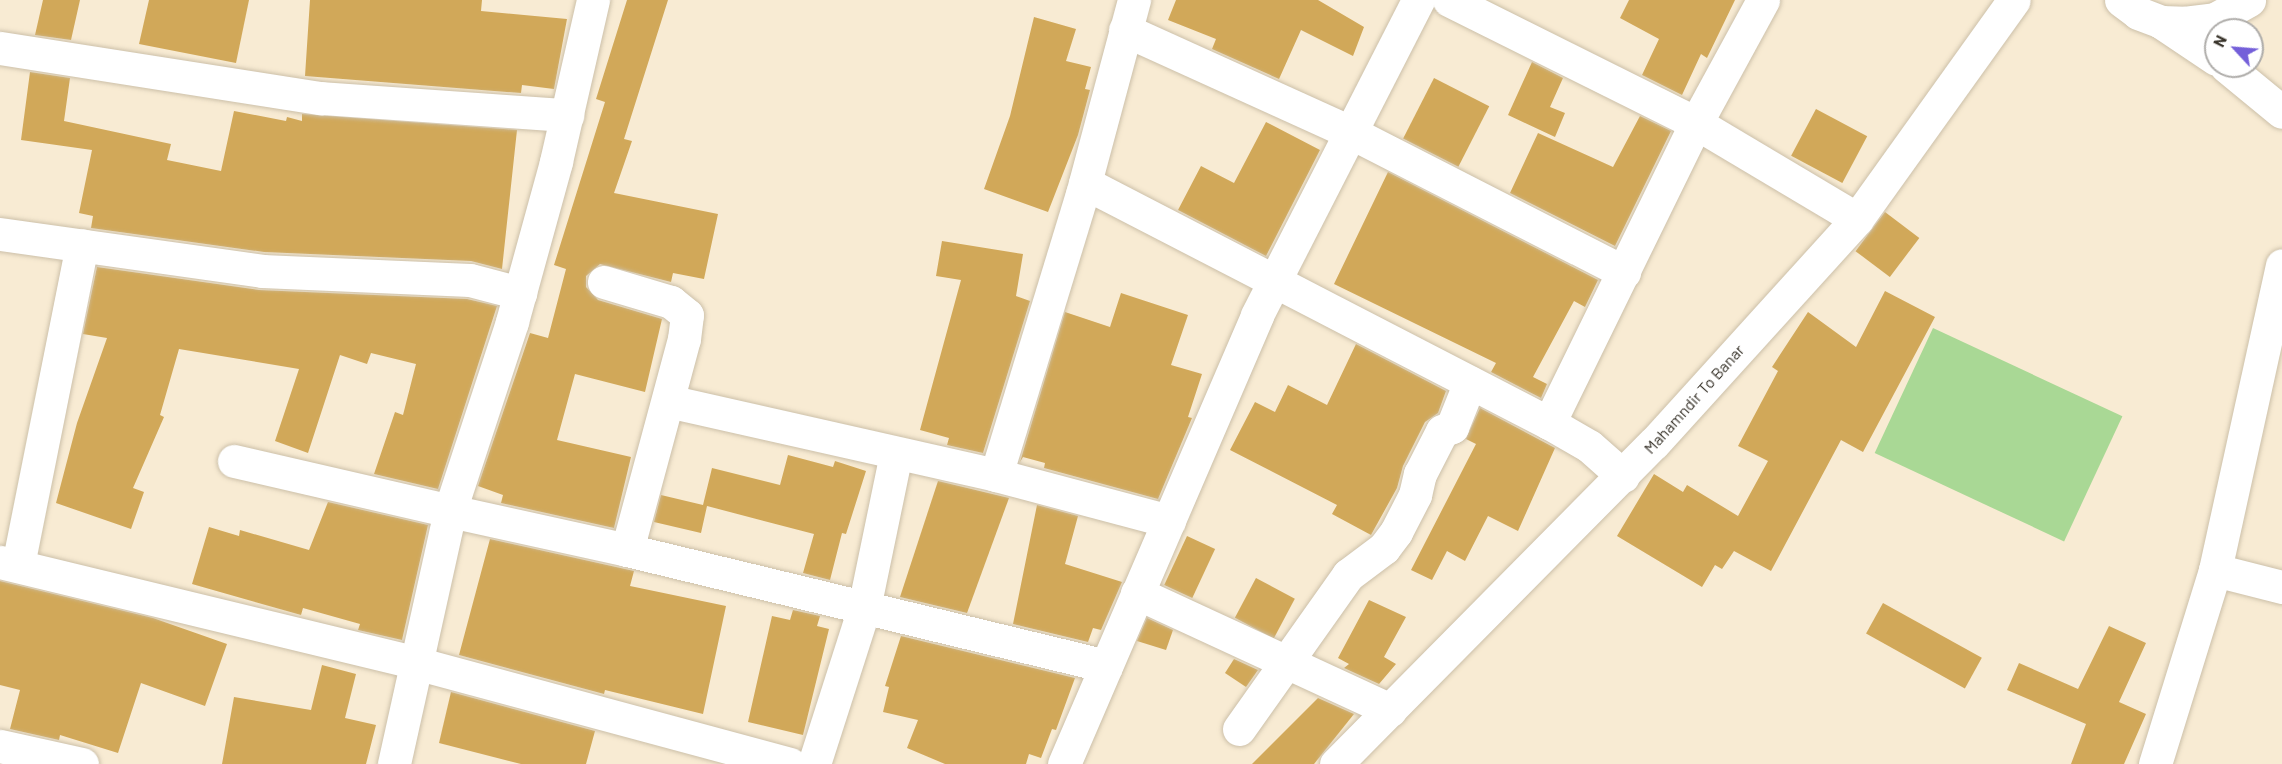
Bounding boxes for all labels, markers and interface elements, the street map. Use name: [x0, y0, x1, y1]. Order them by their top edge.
north arrow: [2204, 18, 2264, 78]
text: N: [2208, 32, 2230, 50]
street label: Mahamndir To Banar: [1640, 340, 1748, 458]

